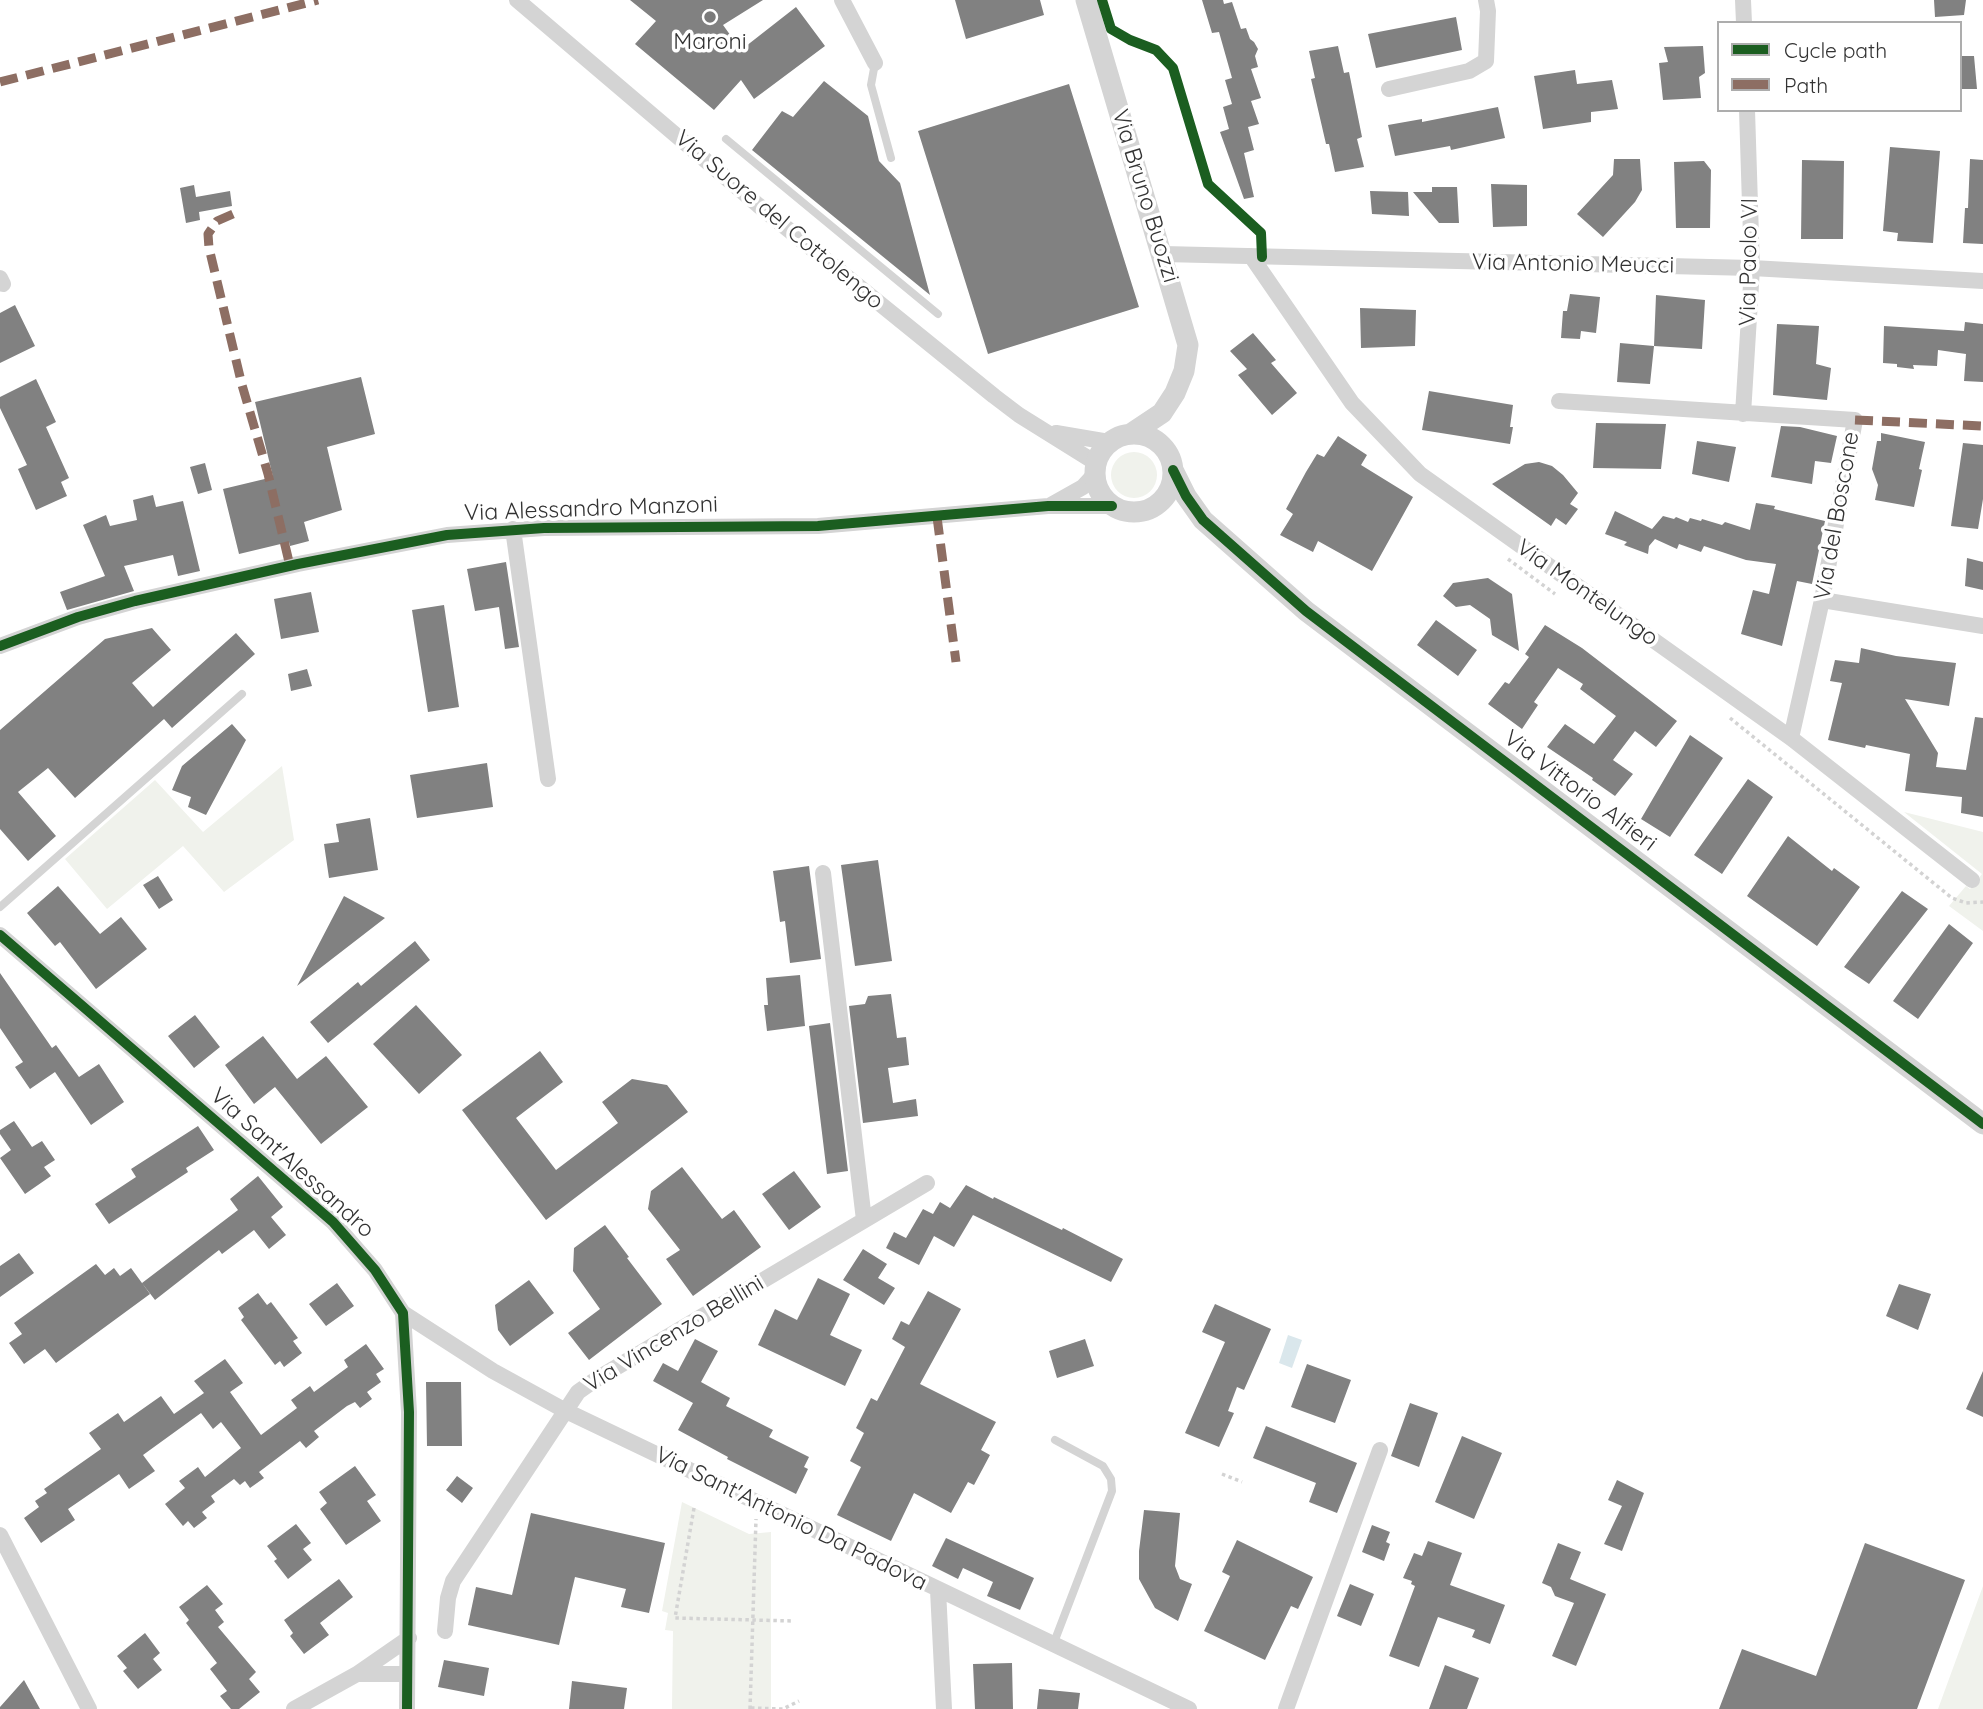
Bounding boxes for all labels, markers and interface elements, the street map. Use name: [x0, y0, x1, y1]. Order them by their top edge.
marker: Maroni: [702, 9, 718, 25]
legend: [1717, 21, 1962, 112]
place label: Maroni: [673, 28, 747, 56]
text: Cycle path: [1784, 37, 1887, 63]
text: Path: [1784, 72, 1828, 98]
street label: Via Bruno Buozzi: [1106, 106, 1184, 286]
street label: Via Suore del Cottolengo: [669, 125, 889, 315]
street label: Via Paolo VI: [1734, 198, 1764, 326]
street label: Via Antonio Meucci: [1472, 248, 1674, 280]
street label: Via del Boscone: [1809, 430, 1865, 602]
street label: Via Alessandro Manzoni: [464, 491, 718, 527]
street label: Via Montelungo: [1511, 534, 1663, 652]
street label: Via Vittorio Alfieri: [1498, 725, 1662, 857]
street label: Via Sant'Alessandro: [204, 1082, 380, 1244]
street label: Via Vincenzo Bellini: [579, 1269, 769, 1399]
street label: Via Sant'Antonio Da Padova: [651, 1441, 931, 1597]

